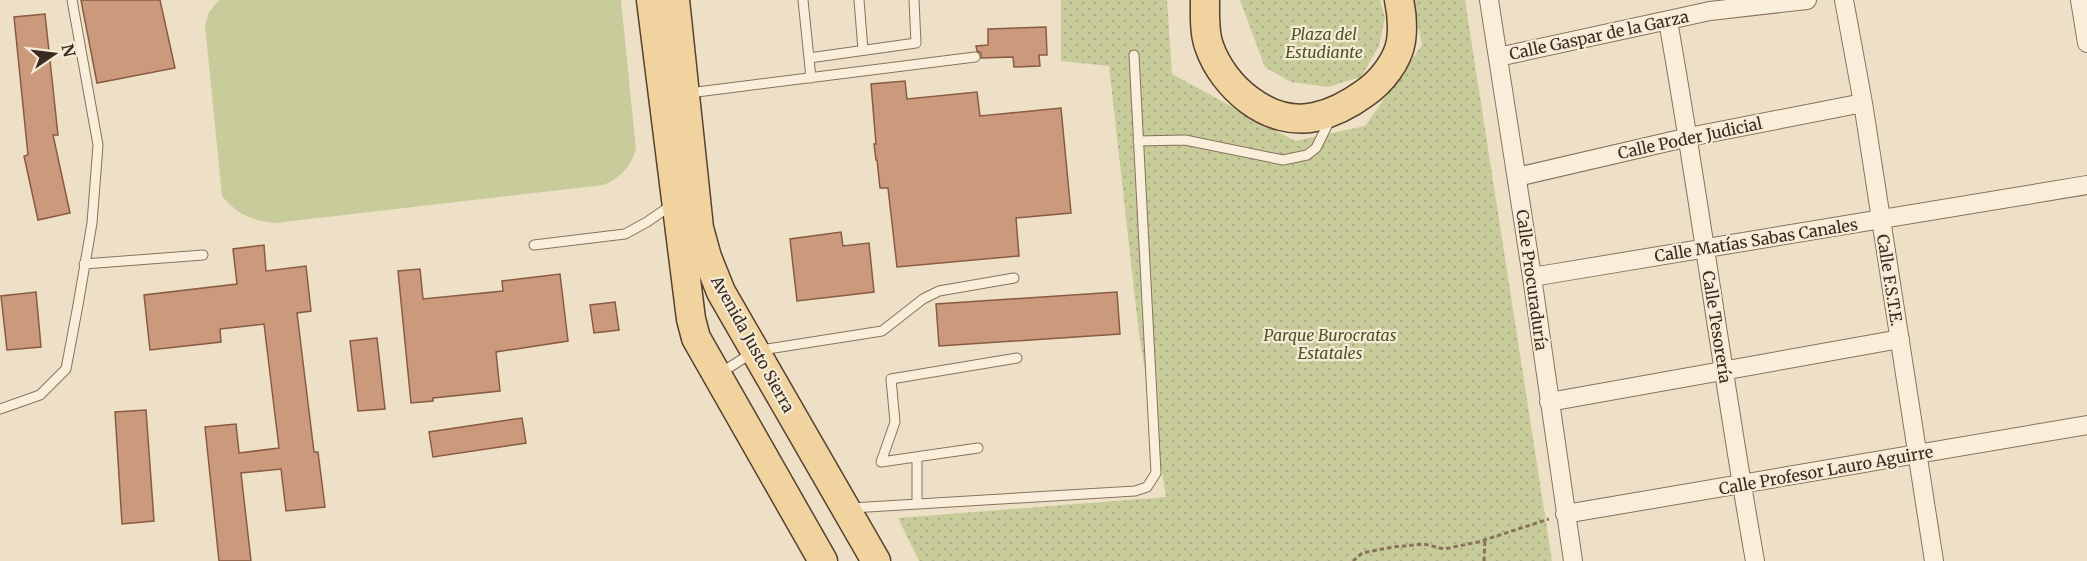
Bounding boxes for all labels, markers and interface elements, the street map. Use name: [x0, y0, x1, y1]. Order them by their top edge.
street label: Calle Gaspar de la Garza: [1507, 6, 1691, 64]
north arrow: [24, 24, 84, 84]
park label: Plaza del Estudiante: [1285, 24, 1363, 62]
text: N: [57, 42, 80, 59]
street label: Calle Poder Judicial: [1616, 113, 1764, 163]
street label: Calle Procuraduría: [1512, 208, 1552, 352]
street label: Calle Matías Sabas Canales: [1653, 214, 1859, 266]
street label: Calle F.S.T.E.: [1873, 233, 1907, 327]
street label: Calle Tesorería: [1698, 269, 1736, 385]
street label: Avenida Justo Sierra: [707, 271, 799, 416]
park label: Parque Burocratas Estatales: [1263, 325, 1397, 363]
street label: Calle Profesor Lauro Aguirre: [1717, 441, 1935, 499]

